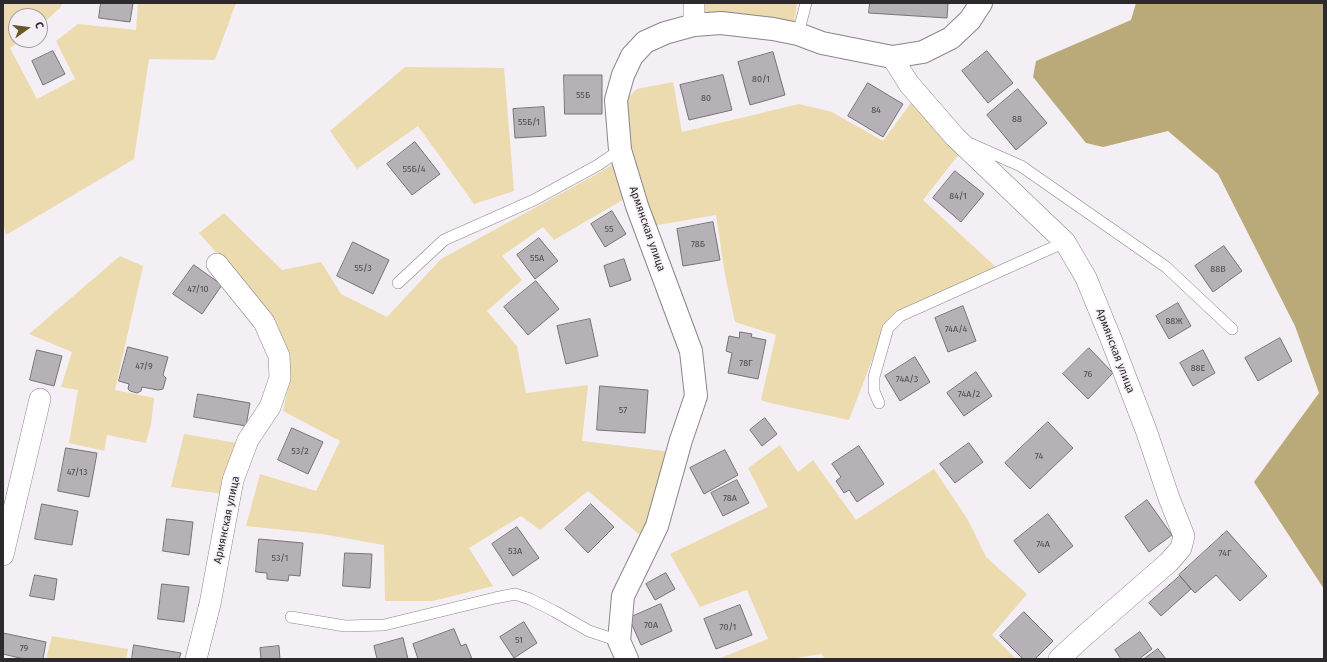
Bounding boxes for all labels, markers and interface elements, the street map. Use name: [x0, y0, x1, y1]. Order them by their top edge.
north arrow: [8, 8, 48, 48]
text: С: [32, 21, 46, 30]
house number: 80/1: [752, 74, 770, 84]
house number: 55Б: [576, 90, 590, 100]
house number: 80: [701, 93, 711, 103]
house number: 84: [871, 105, 881, 115]
house number: 88: [1012, 114, 1022, 124]
house number: 55Б/1: [518, 117, 540, 127]
house number: 55Б/4: [403, 164, 425, 174]
street label: Армянская улица: [626, 185, 668, 273]
house number: 84/1: [949, 191, 967, 201]
house number: 55: [605, 224, 613, 234]
house number: 78Б: [691, 239, 705, 249]
house number: 55А: [530, 253, 544, 263]
house number: 55/3: [354, 263, 372, 273]
house number: 88В: [1210, 264, 1226, 274]
house number: 47/10: [187, 284, 209, 294]
street label: Армянская улица: [1093, 307, 1137, 395]
house number: 88Ж: [1165, 316, 1183, 326]
house number: 74А/4: [945, 324, 967, 334]
house number: 78Г: [739, 358, 753, 368]
house number: 47/9: [135, 361, 153, 371]
house number: 88Е: [1191, 363, 1205, 373]
house number: 76: [1084, 369, 1092, 379]
house number: 74А/3: [896, 374, 918, 384]
house number: 74А/2: [958, 389, 980, 399]
house number: 57: [619, 405, 627, 415]
house number: 53/2: [291, 446, 309, 456]
house number: 74: [1035, 451, 1043, 461]
house number: 47/13: [67, 467, 87, 477]
street label: Армянская улица: [211, 475, 243, 565]
house number: 78А: [723, 493, 737, 503]
house number: 74А: [1036, 539, 1050, 549]
house number: 53А: [508, 546, 522, 556]
house number: 74Г: [1219, 548, 1231, 558]
house number: 53/1: [272, 553, 288, 563]
house number: 70А: [644, 620, 658, 630]
house number: 70/1: [720, 622, 736, 632]
house number: 51: [515, 635, 523, 645]
house number: 79: [20, 643, 28, 653]

